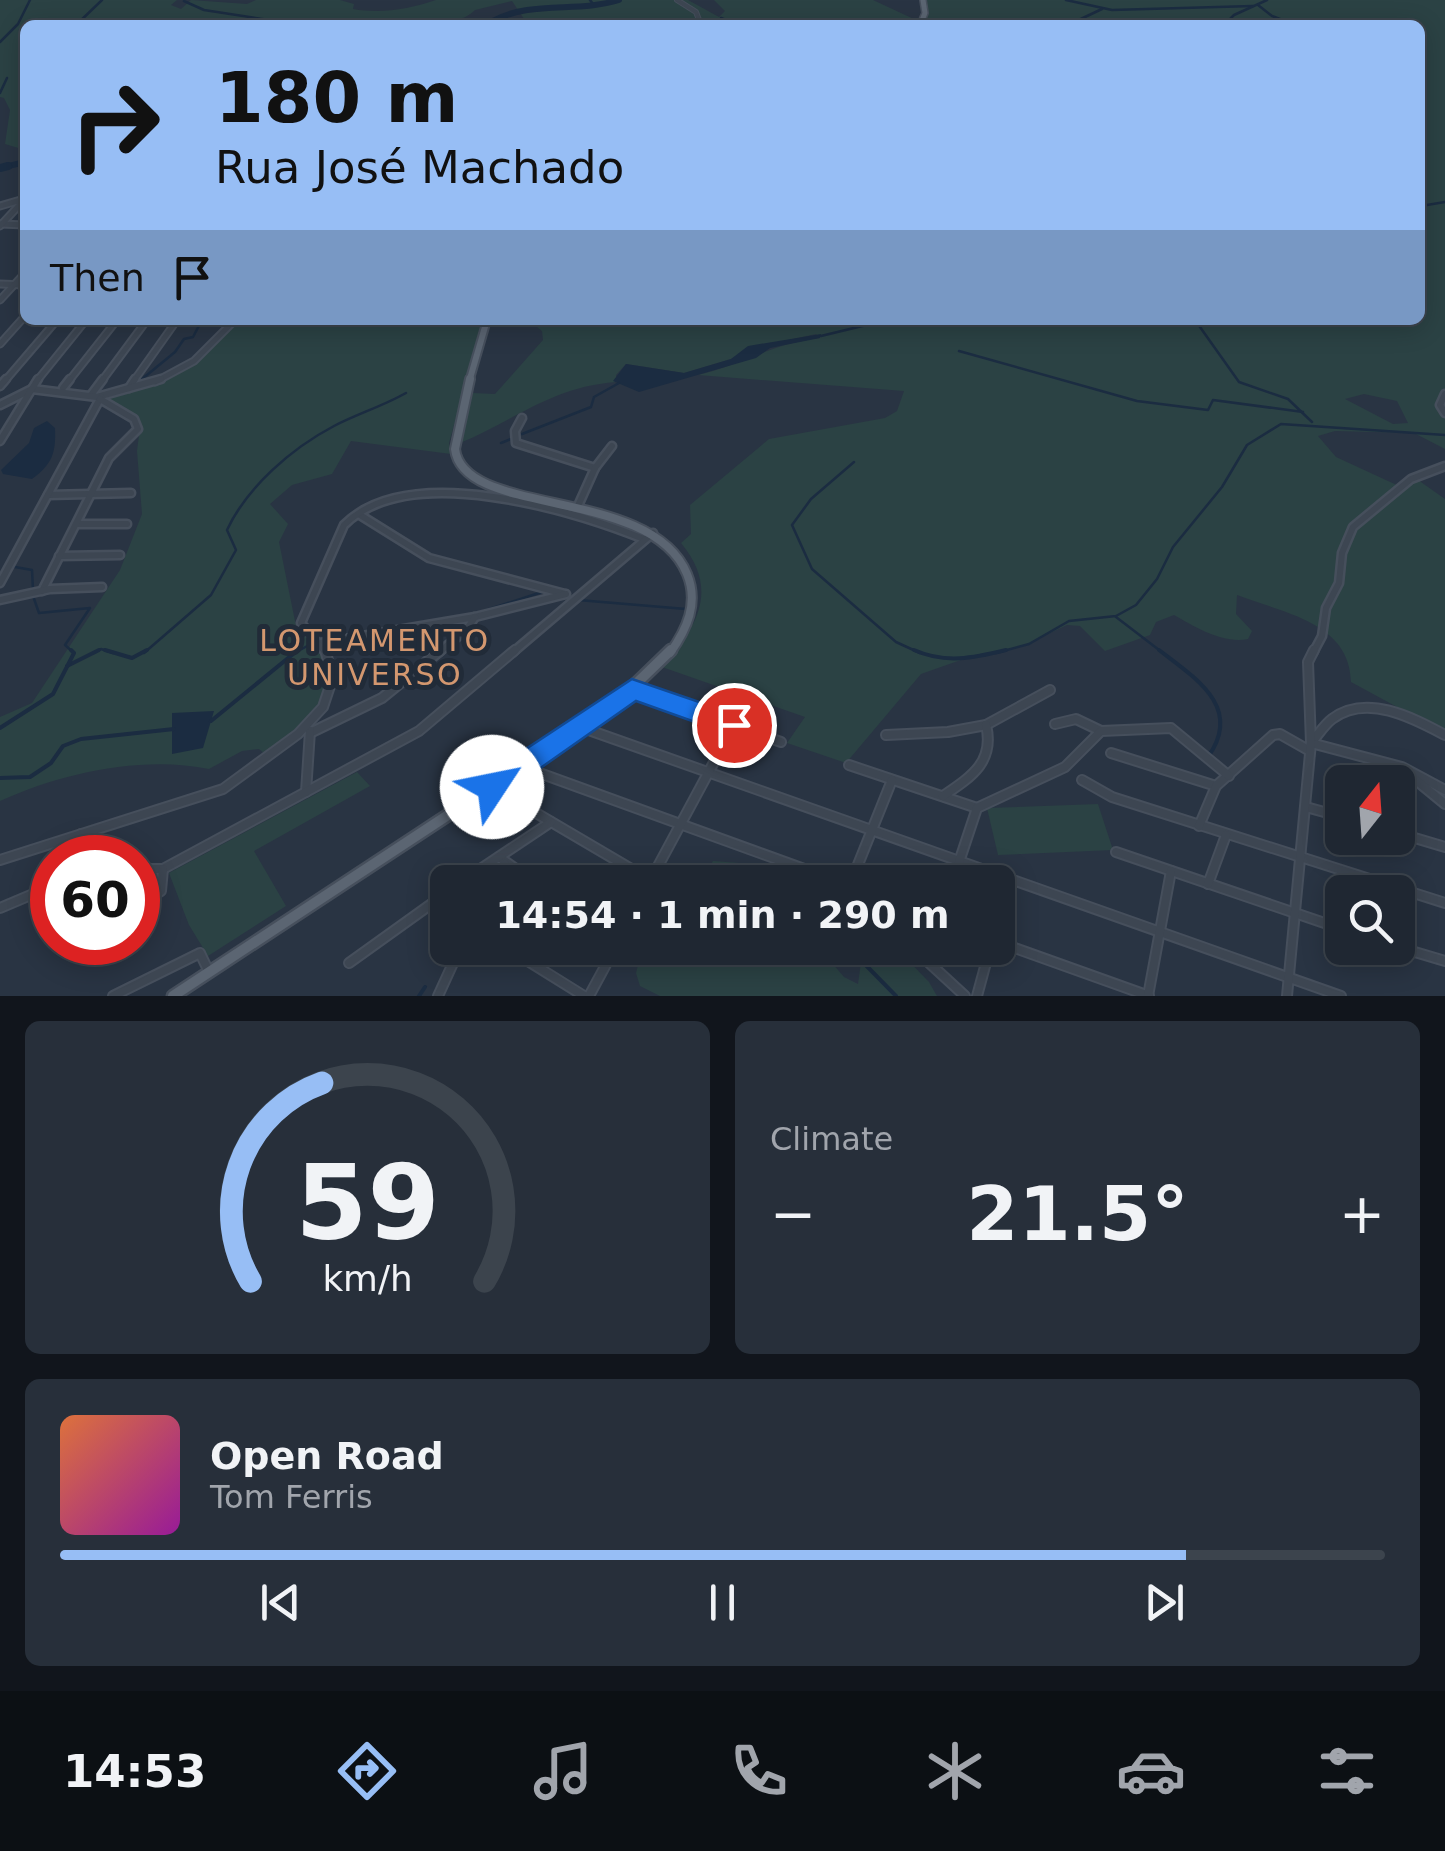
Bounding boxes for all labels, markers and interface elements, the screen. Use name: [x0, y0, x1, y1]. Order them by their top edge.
text: 180 m: [215, 57, 458, 139]
icon: right: [50, 60, 180, 190]
text: Rua José Machado: [215, 141, 624, 194]
icon: arrive: [165, 250, 220, 305]
text: Then: [50, 256, 145, 300]
district label: LOTEAMENTO UNIVERSO: [259, 623, 491, 692]
pin: [692, 683, 777, 768]
icon: arrive: [707, 698, 762, 753]
position arrow: [440, 735, 544, 839]
north arrow: [1325, 765, 1415, 855]
map controls: [1325, 765, 1415, 965]
speed limit sign: 60: [30, 835, 160, 965]
button: search: [1325, 875, 1415, 965]
text: 14:54 · 1 min · 290 m: [495, 893, 950, 937]
text: Climate: [770, 1120, 893, 1158]
text: 59: [295, 1142, 440, 1264]
text: 21.5°: [966, 1170, 1189, 1258]
text: −: [770, 1182, 816, 1246]
text: +: [1339, 1182, 1385, 1246]
text: km/h: [322, 1258, 413, 1299]
text: Open Road: [210, 1434, 444, 1478]
text: Tom Ferris: [210, 1478, 373, 1516]
icon: previous: [253, 1575, 308, 1630]
icon: pause: [695, 1575, 750, 1630]
icon: next: [1137, 1575, 1192, 1630]
icon: directions: [332, 1736, 402, 1806]
icon: music: [528, 1736, 598, 1806]
icon: phone: [724, 1736, 794, 1806]
icon: climate: [920, 1736, 990, 1806]
icon: car: [1116, 1736, 1186, 1806]
icon: filters: [1312, 1736, 1382, 1806]
text: 14:53: [63, 1745, 206, 1798]

